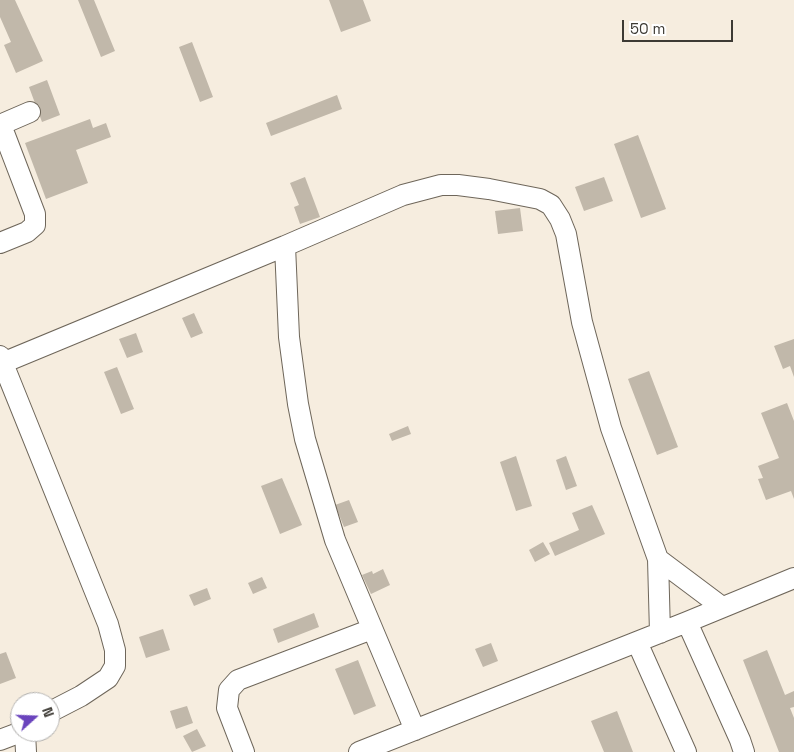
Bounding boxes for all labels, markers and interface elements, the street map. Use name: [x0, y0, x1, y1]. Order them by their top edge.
scale bar: [624, 10, 735, 42]
text: 50 m: [630, 19, 665, 38]
north arrow: [10, 692, 60, 742]
text: N: [38, 705, 58, 720]

